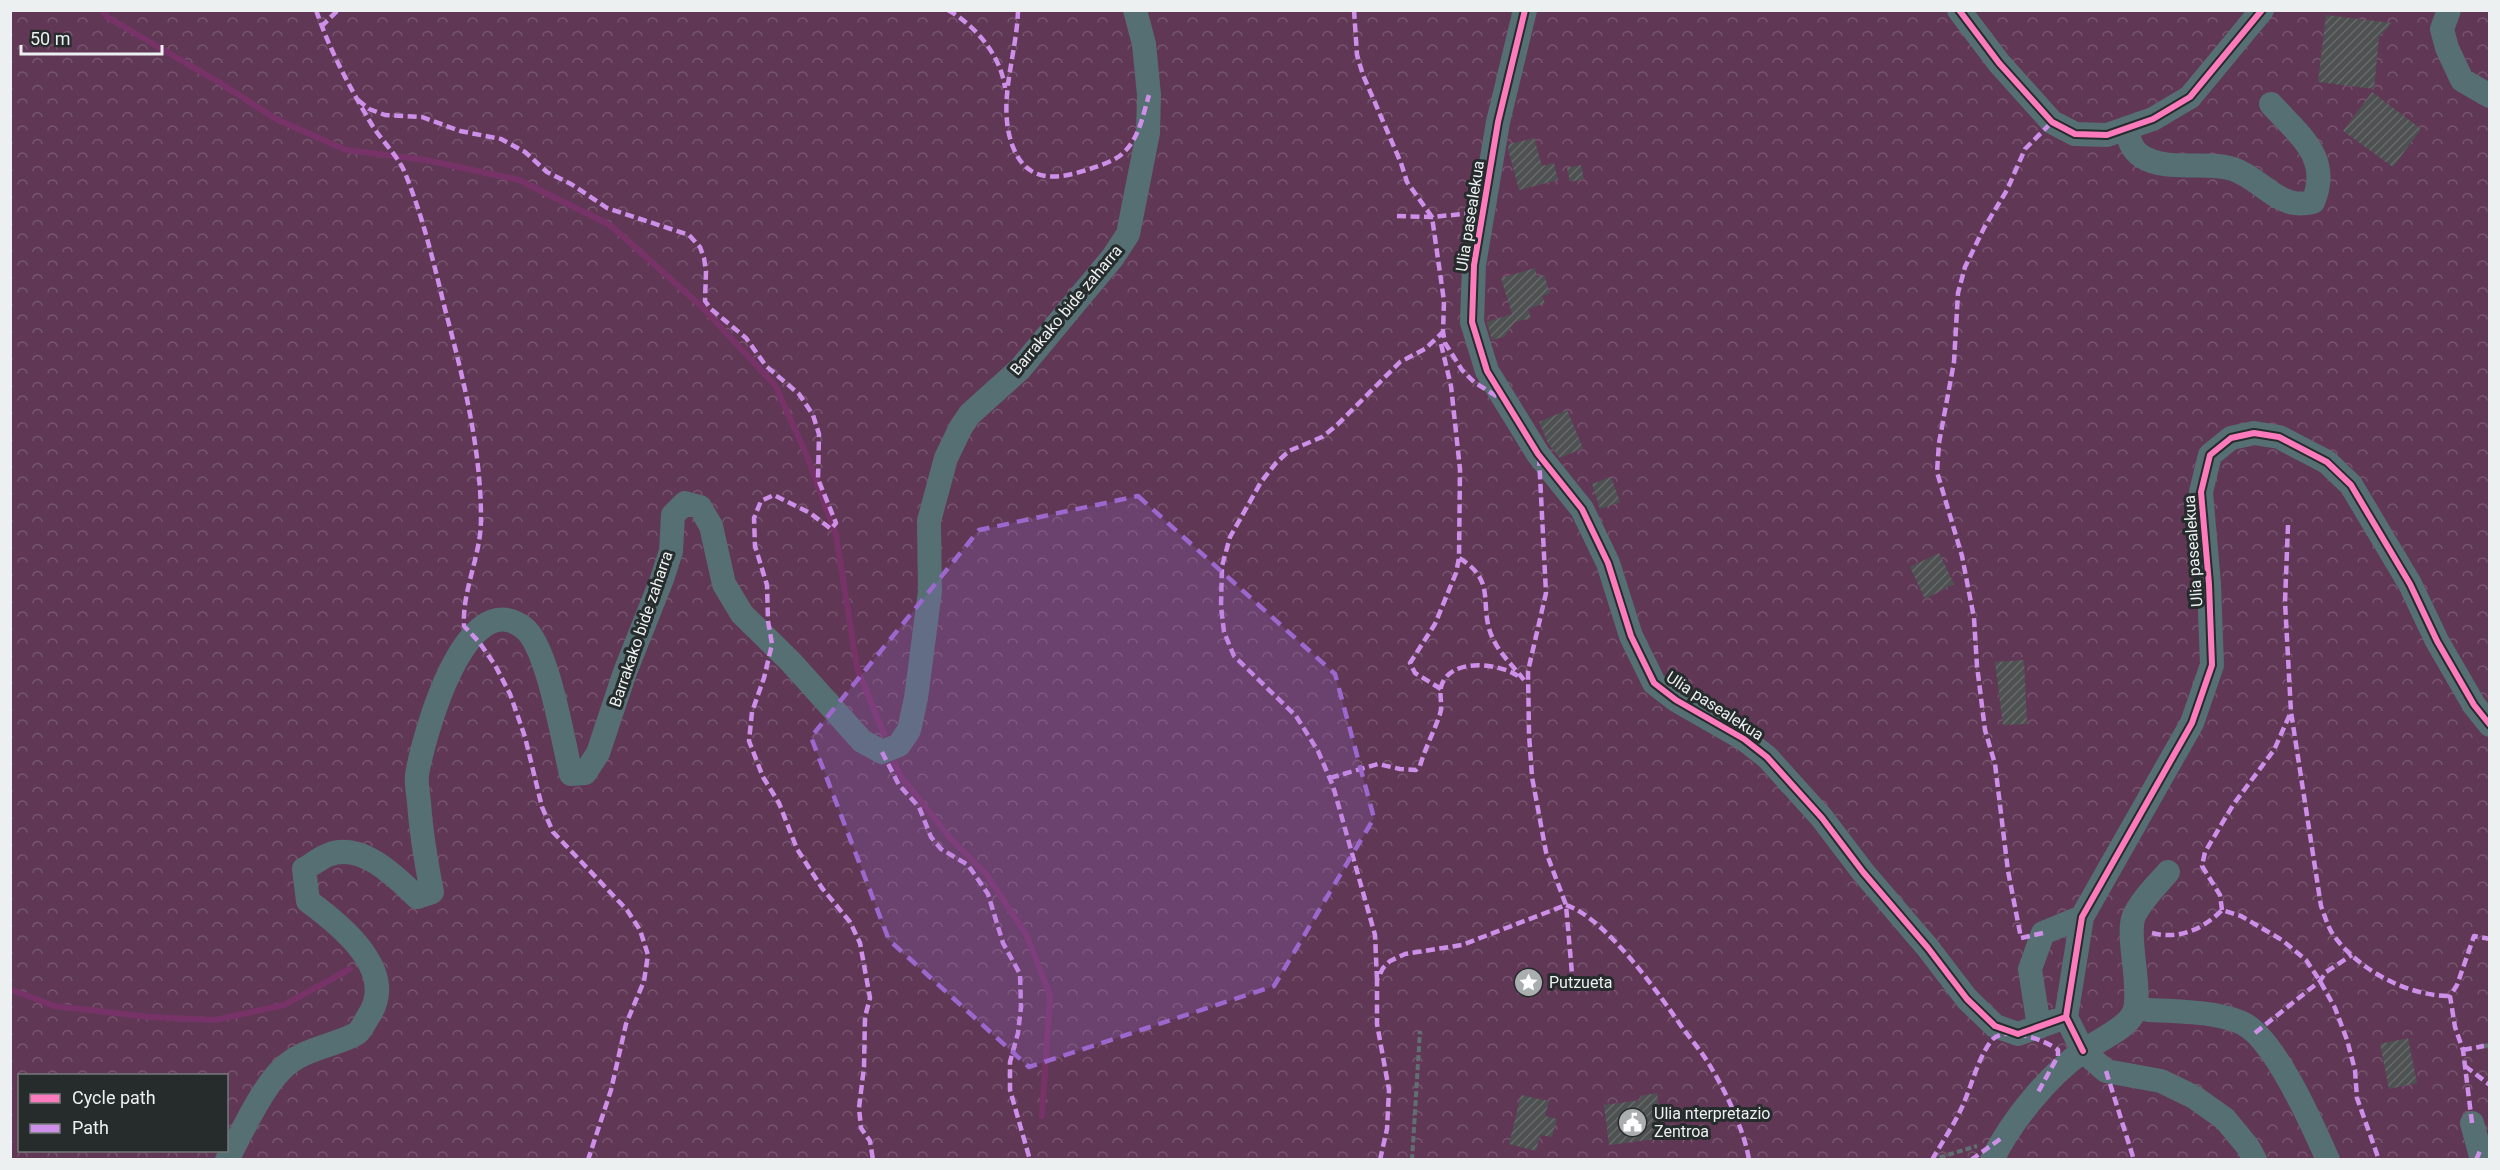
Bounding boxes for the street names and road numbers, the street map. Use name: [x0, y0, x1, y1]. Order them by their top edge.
street label: Ulia pasealekua: [1452, 159, 1488, 273]
street label: Barrakako bide zaharra: [1006, 241, 1126, 379]
street label: Ulia pasealekua: [2180, 494, 2206, 608]
street label: Barrakako bide zaharra: [605, 549, 677, 709]
street label: Ulia pasealekua: [1663, 668, 1767, 744]

